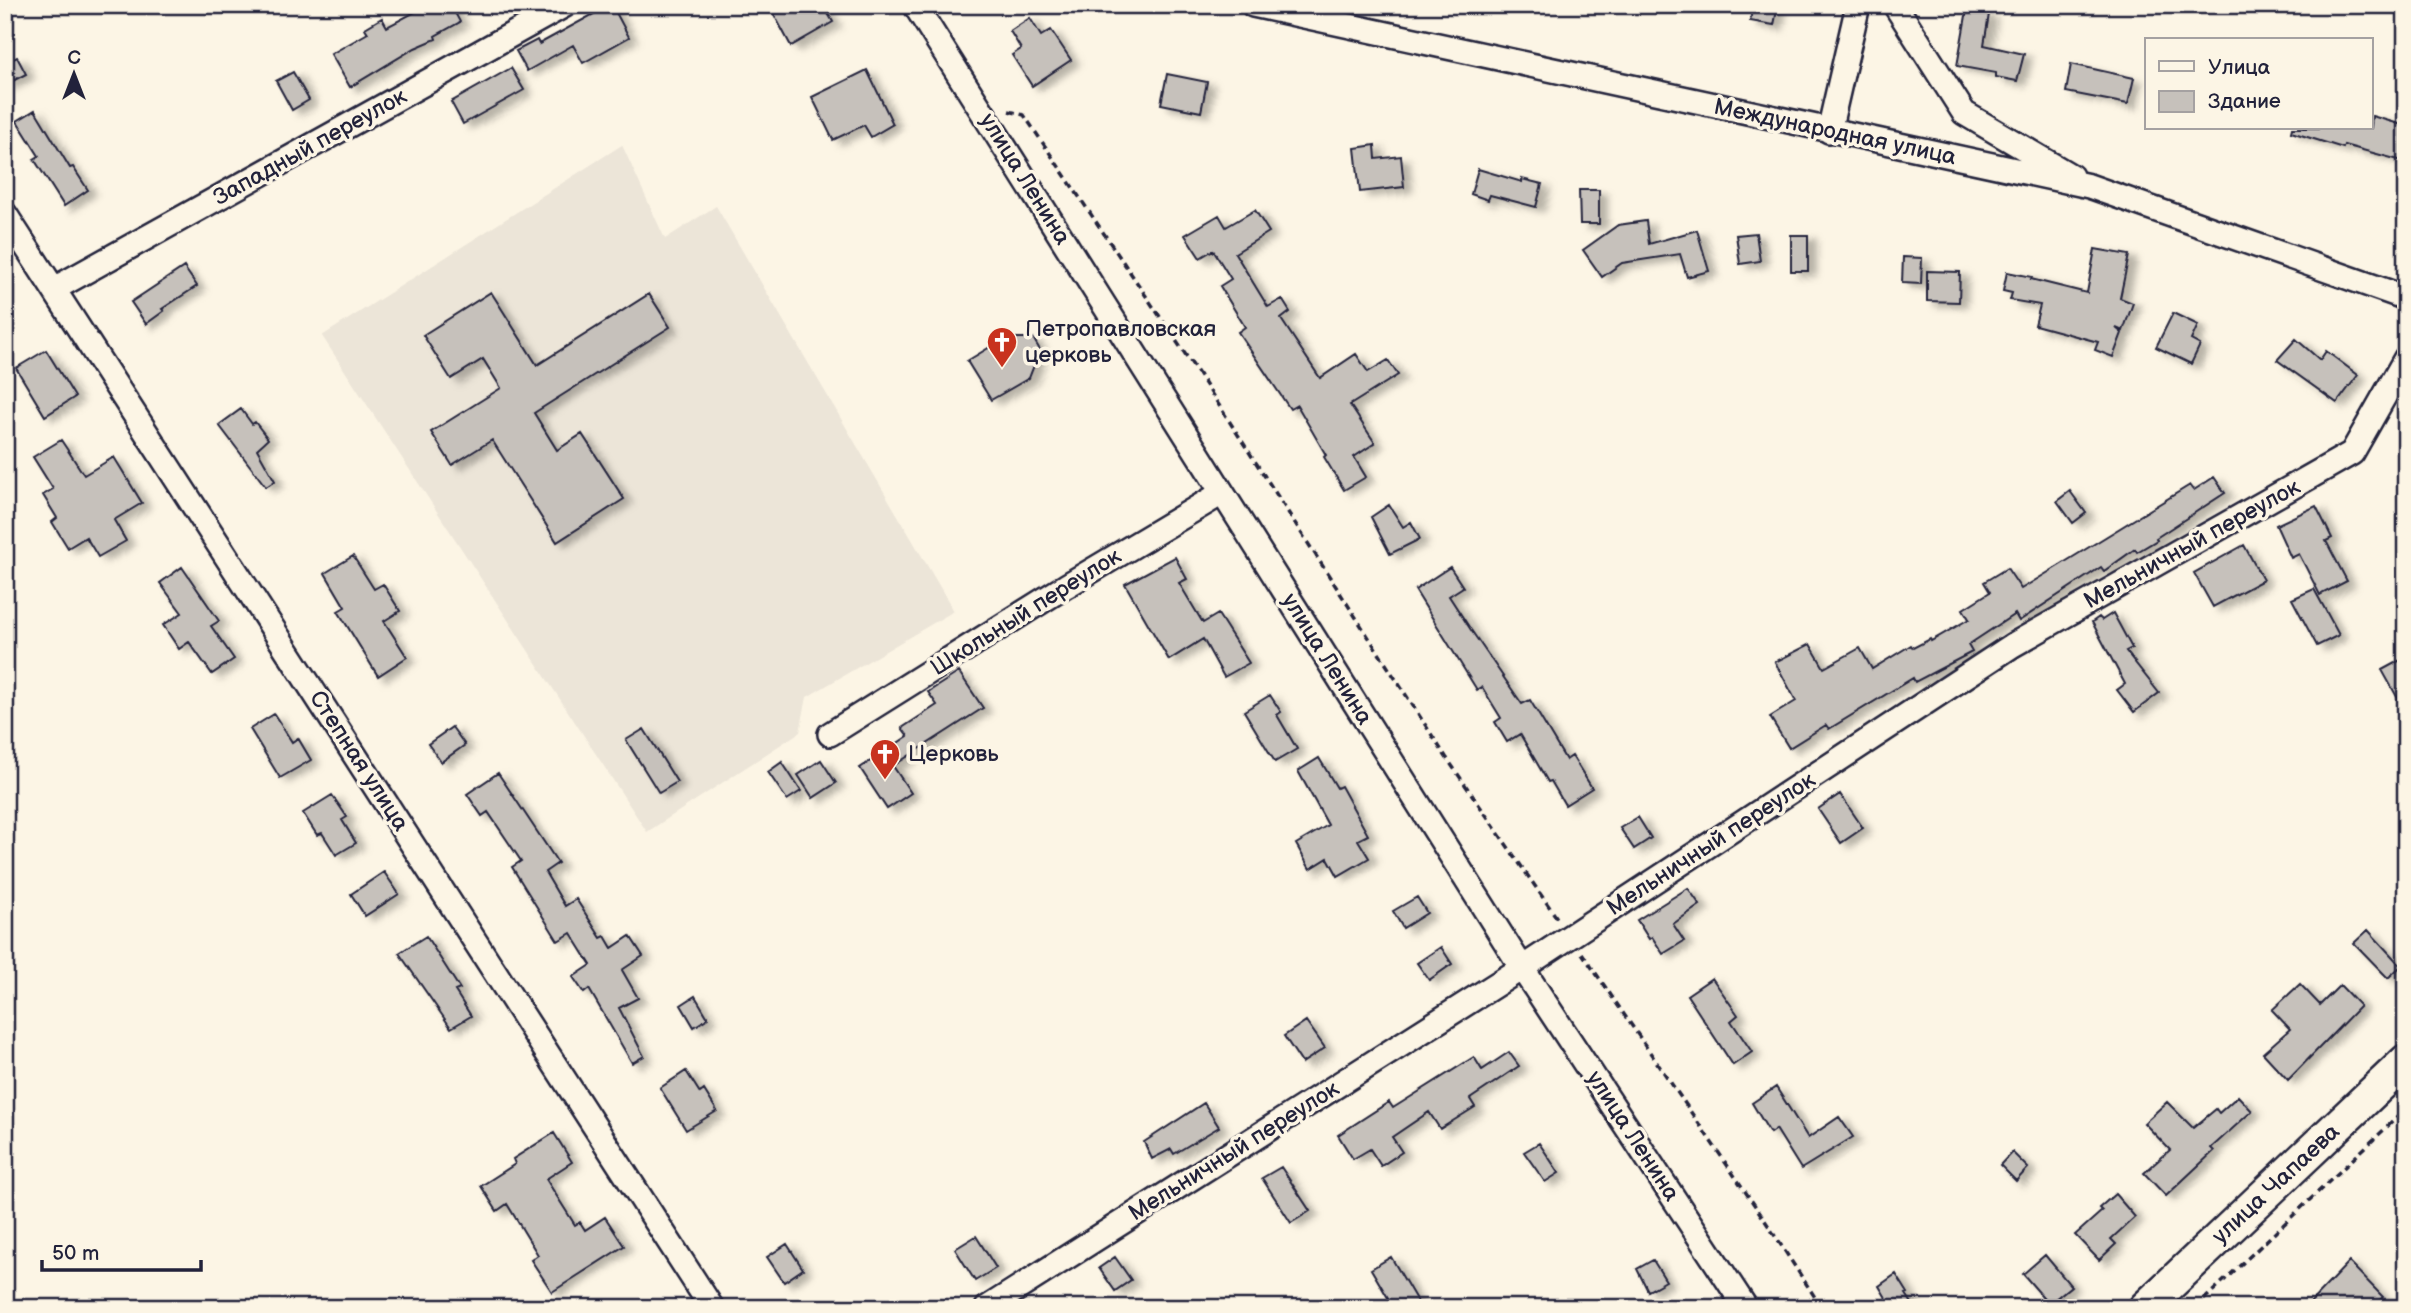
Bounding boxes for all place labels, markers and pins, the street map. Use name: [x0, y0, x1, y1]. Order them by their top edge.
place label: Петропавловская церковь: [1025, 315, 1216, 369]
church icon: Петропавловская церковь: [985, 325, 1019, 369]
church icon: Церковь: [868, 737, 902, 781]
place label: Церковь: [908, 740, 999, 768]

